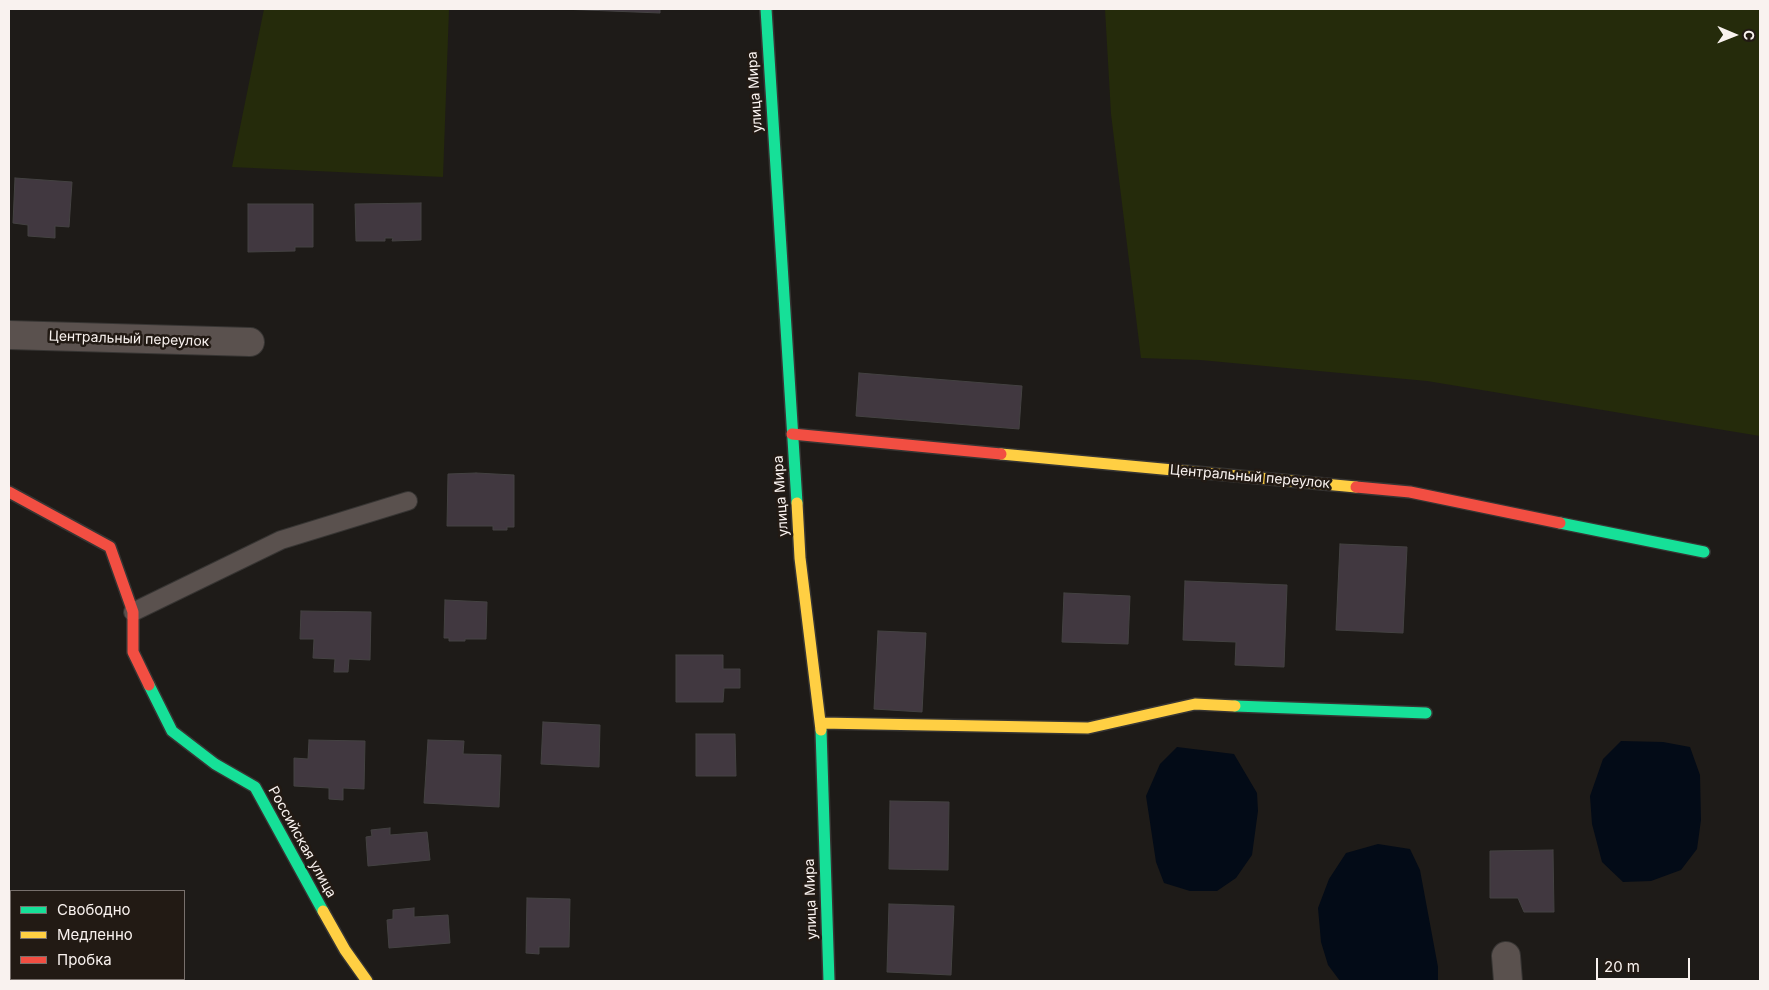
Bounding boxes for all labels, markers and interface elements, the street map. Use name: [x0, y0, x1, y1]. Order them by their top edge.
north arrow: [1709, 10, 1759, 60]
text: С: [1741, 30, 1758, 41]
street label: улица Мира: [744, 51, 766, 133]
street label: Центральный переулок: [48, 328, 210, 350]
street label: улица Мира: [770, 455, 792, 537]
street label: Центральный переулок: [1169, 462, 1331, 492]
street label: Российская улица: [264, 783, 340, 901]
street label: улица Мира: [801, 858, 821, 940]
legend: [10, 890, 185, 980]
text: Свободно: [57, 900, 131, 919]
text: Медленно: [57, 925, 133, 944]
scale bar: [1599, 948, 1693, 980]
text: Пробка: [57, 950, 112, 969]
text: 20 m: [1604, 957, 1640, 976]

